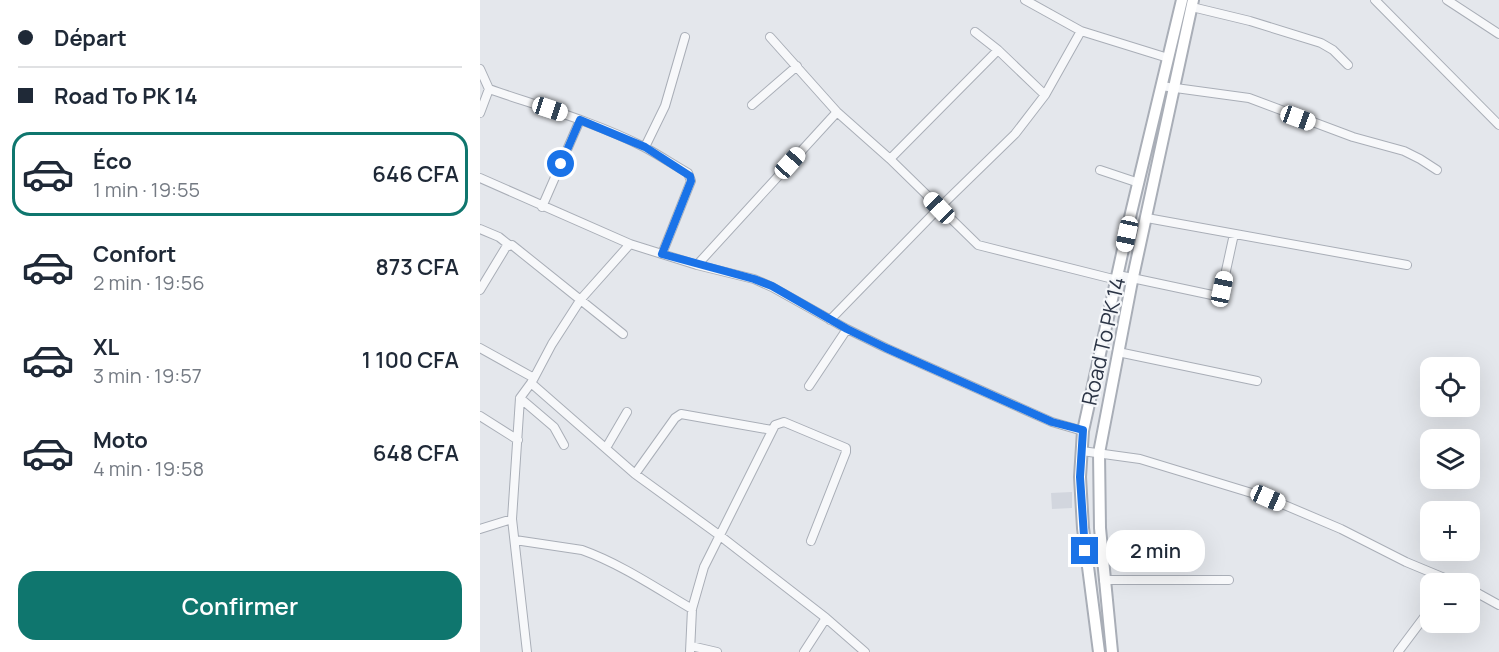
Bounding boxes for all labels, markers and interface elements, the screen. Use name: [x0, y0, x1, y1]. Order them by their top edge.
text: Départ: [54, 23, 127, 53]
text: Road To PK 14: [54, 81, 198, 111]
car: [530, 95, 570, 123]
car: [1278, 103, 1318, 133]
car: [771, 144, 809, 182]
text: Éco: [93, 146, 132, 176]
icon: car: [21, 147, 75, 201]
route start: [547, 150, 574, 177]
text: 646 CFA: [372, 159, 459, 189]
text: 1 min · 19:55: [93, 176, 200, 203]
car: [920, 189, 958, 227]
car: [1114, 215, 1140, 253]
text: Confort: [93, 239, 176, 269]
icon: car: [21, 240, 75, 294]
text: 873 CFA: [376, 252, 459, 282]
text: 2 min · 19:56: [93, 269, 205, 296]
car: [1209, 270, 1235, 308]
street label: Road To PK 14: [1075, 274, 1131, 408]
text: XL: [93, 332, 119, 362]
icon: car: [21, 333, 75, 387]
text: 1 100 CFA: [362, 345, 459, 375]
map controls: [1420, 357, 1480, 633]
button: locate: [1420, 357, 1480, 417]
text: 3 min · 19:57: [93, 362, 202, 389]
text: Moto: [93, 425, 148, 455]
icon: car: [21, 426, 75, 480]
button: layers: [1420, 429, 1480, 489]
text: 648 CFA: [373, 438, 459, 468]
text: 4 min · 19:58: [93, 455, 204, 482]
car: [1248, 482, 1288, 514]
button: +: [1420, 501, 1480, 561]
callout: 2 min: [1106, 530, 1205, 572]
route end: [1071, 537, 1098, 564]
text: 2 min: [1130, 537, 1181, 564]
button: Confirmer: [18, 571, 462, 640]
button: −: [1420, 573, 1480, 633]

